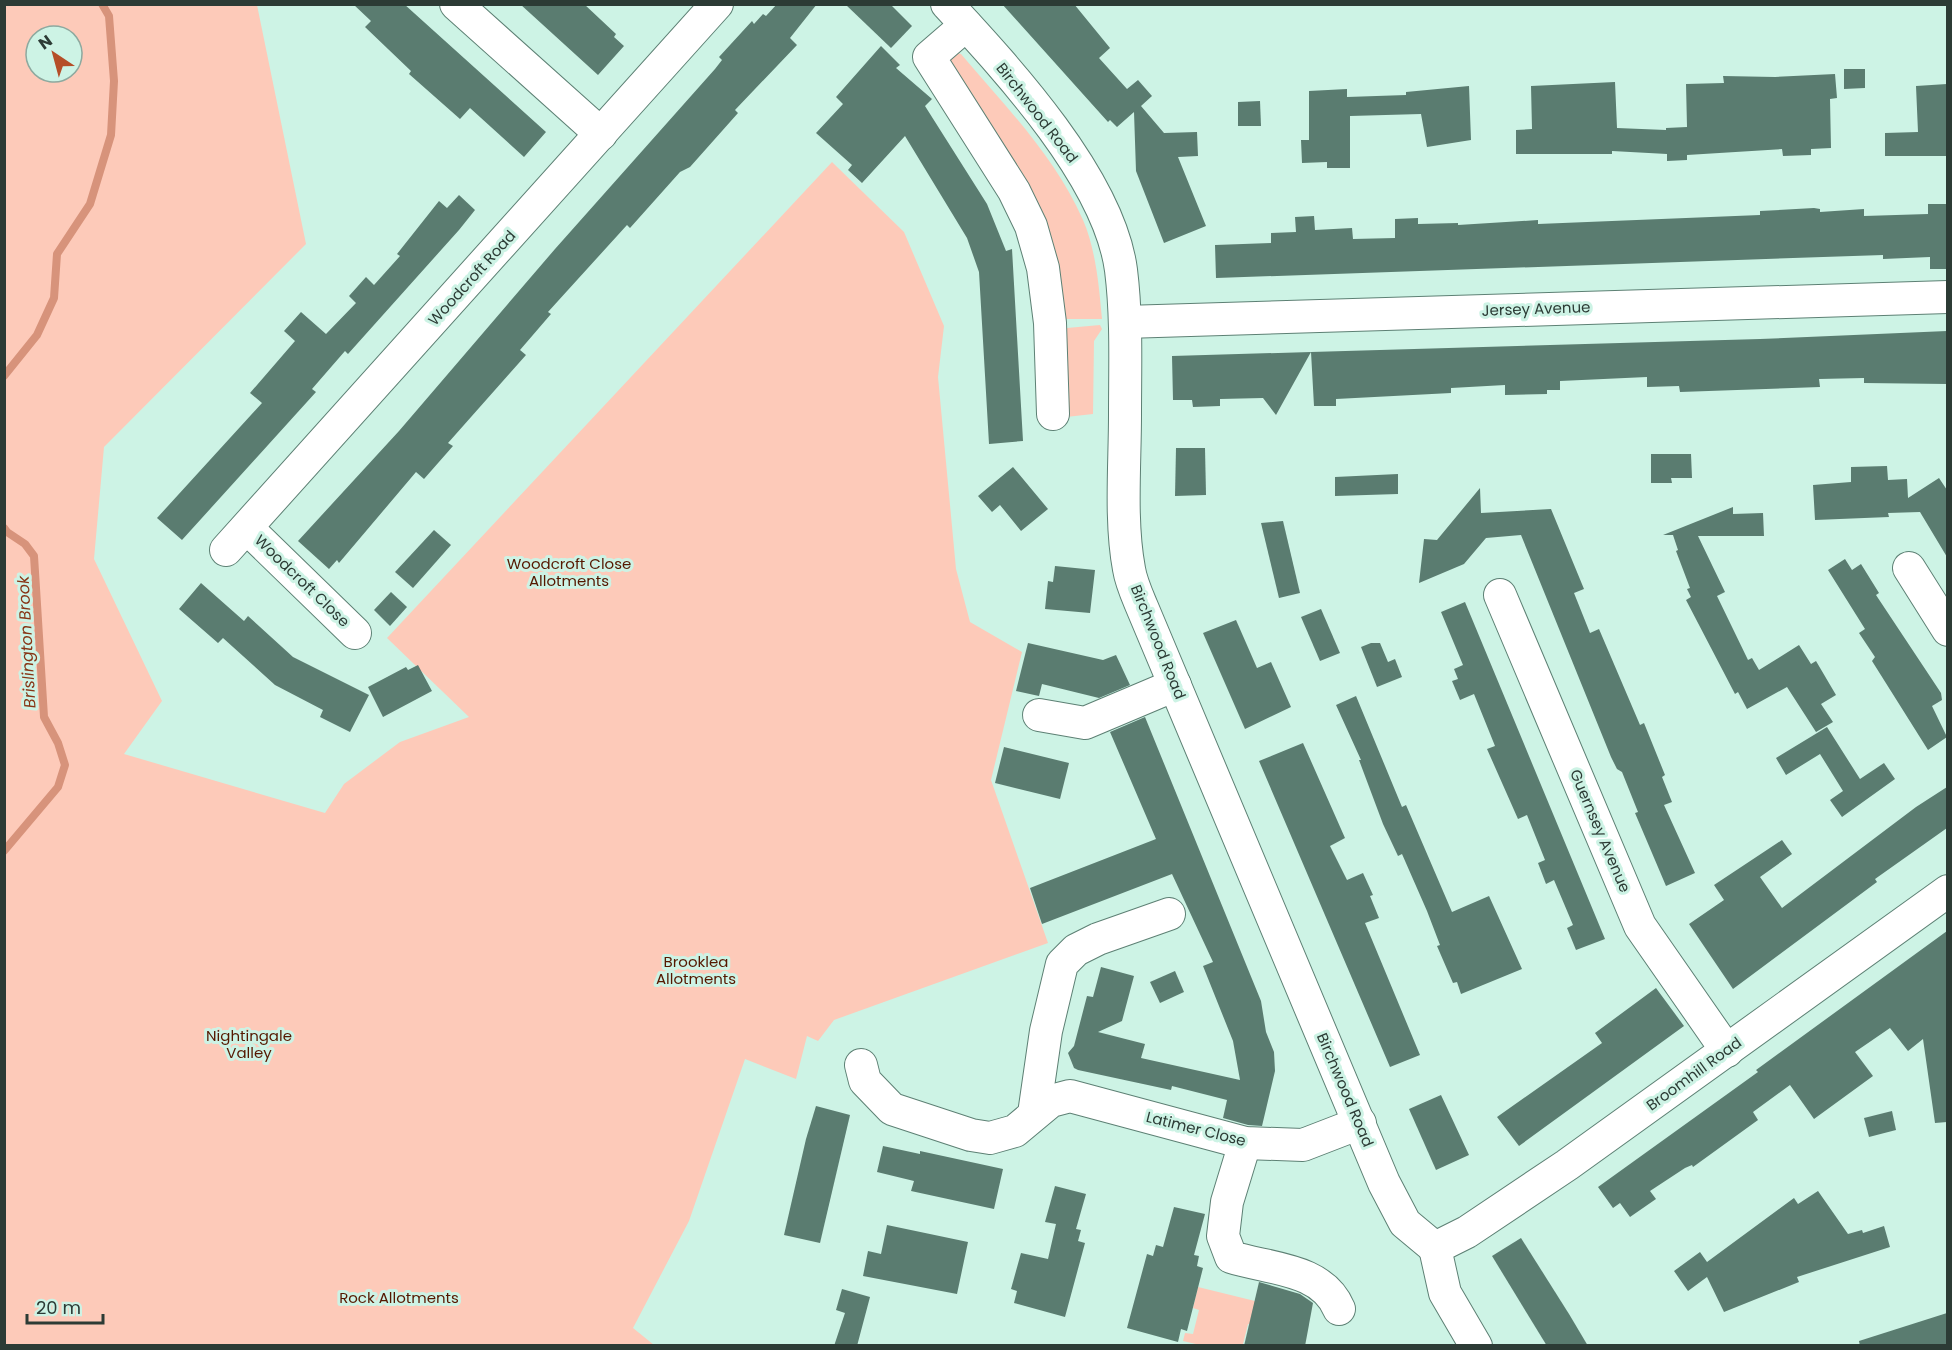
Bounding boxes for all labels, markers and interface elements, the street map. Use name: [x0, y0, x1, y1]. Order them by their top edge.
north arrow: [24, 24, 84, 84]
text: N: [34, 29, 57, 55]
street label: Birchwood Road: [992, 58, 1083, 167]
street label: Woodcroft Road: [423, 225, 520, 330]
street label: Jersey Avenue: [1481, 296, 1591, 321]
street label: Woodcroft Close: [250, 530, 354, 632]
park label: Woodcroft Close Allotments: [507, 553, 631, 591]
water label: Brislington Brook: [12, 574, 41, 709]
street label: Birchwood Road: [1126, 581, 1191, 702]
street label: Guernsey Avenue: [1565, 766, 1636, 896]
park label: Brooklea Allotments: [656, 951, 736, 989]
park label: Nightingale Valley: [206, 1025, 292, 1063]
street label: Birchwood Road: [1312, 1030, 1379, 1150]
street label: Broomhill Road: [1642, 1032, 1746, 1115]
street label: Latimer Close: [1144, 1106, 1248, 1151]
scale bar: [27, 1287, 104, 1325]
park label: Rock Allotments: [339, 1287, 459, 1308]
text: 20 m: [36, 1295, 81, 1320]

